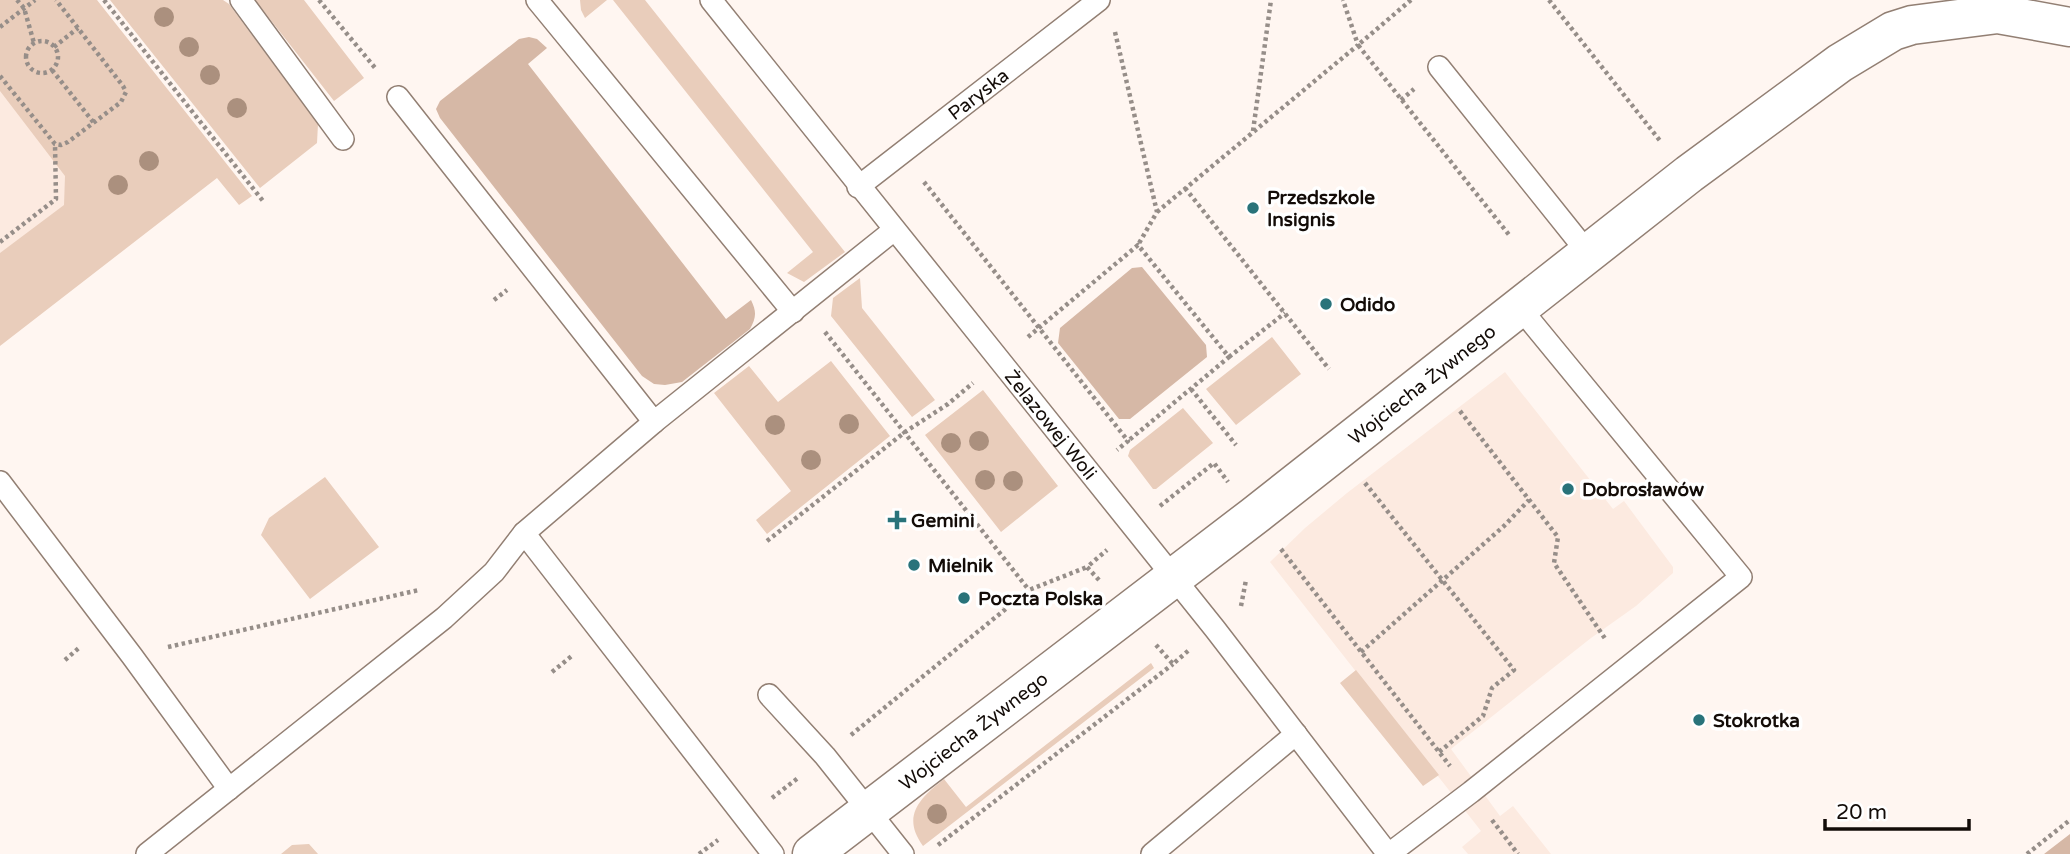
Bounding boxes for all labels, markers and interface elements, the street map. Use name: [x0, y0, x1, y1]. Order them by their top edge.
street label: Paryska: [944, 64, 1013, 125]
place label: Przedszkole Insignis: [1267, 187, 1375, 232]
marker: Przedszkole Insignis: [1245, 200, 1261, 216]
place label: Odido: [1340, 294, 1395, 316]
marker: Odido: [1318, 296, 1334, 312]
street label: Wojciecha Żywnego: [1345, 320, 1500, 449]
street label: Żelazowej Woli: [1000, 366, 1101, 484]
place label: Dobrosławów: [1582, 479, 1704, 501]
marker: Dobrosławów: [1560, 481, 1576, 497]
place label: Gemini: [911, 510, 975, 532]
marker: Gemini: [889, 512, 905, 528]
place label: Mielnik: [928, 555, 994, 577]
marker: Mielnik: [906, 557, 922, 573]
place label: Poczta Polska: [978, 588, 1103, 610]
marker: Poczta Polska: [956, 590, 972, 606]
street label: Wojciecha Żywnego: [895, 668, 1052, 795]
place label: Stokrotka: [1713, 710, 1800, 732]
marker: Stokrotka: [1691, 712, 1707, 728]
scale bar: [1825, 788, 1968, 832]
text: 20 m: [1836, 800, 1887, 825]

